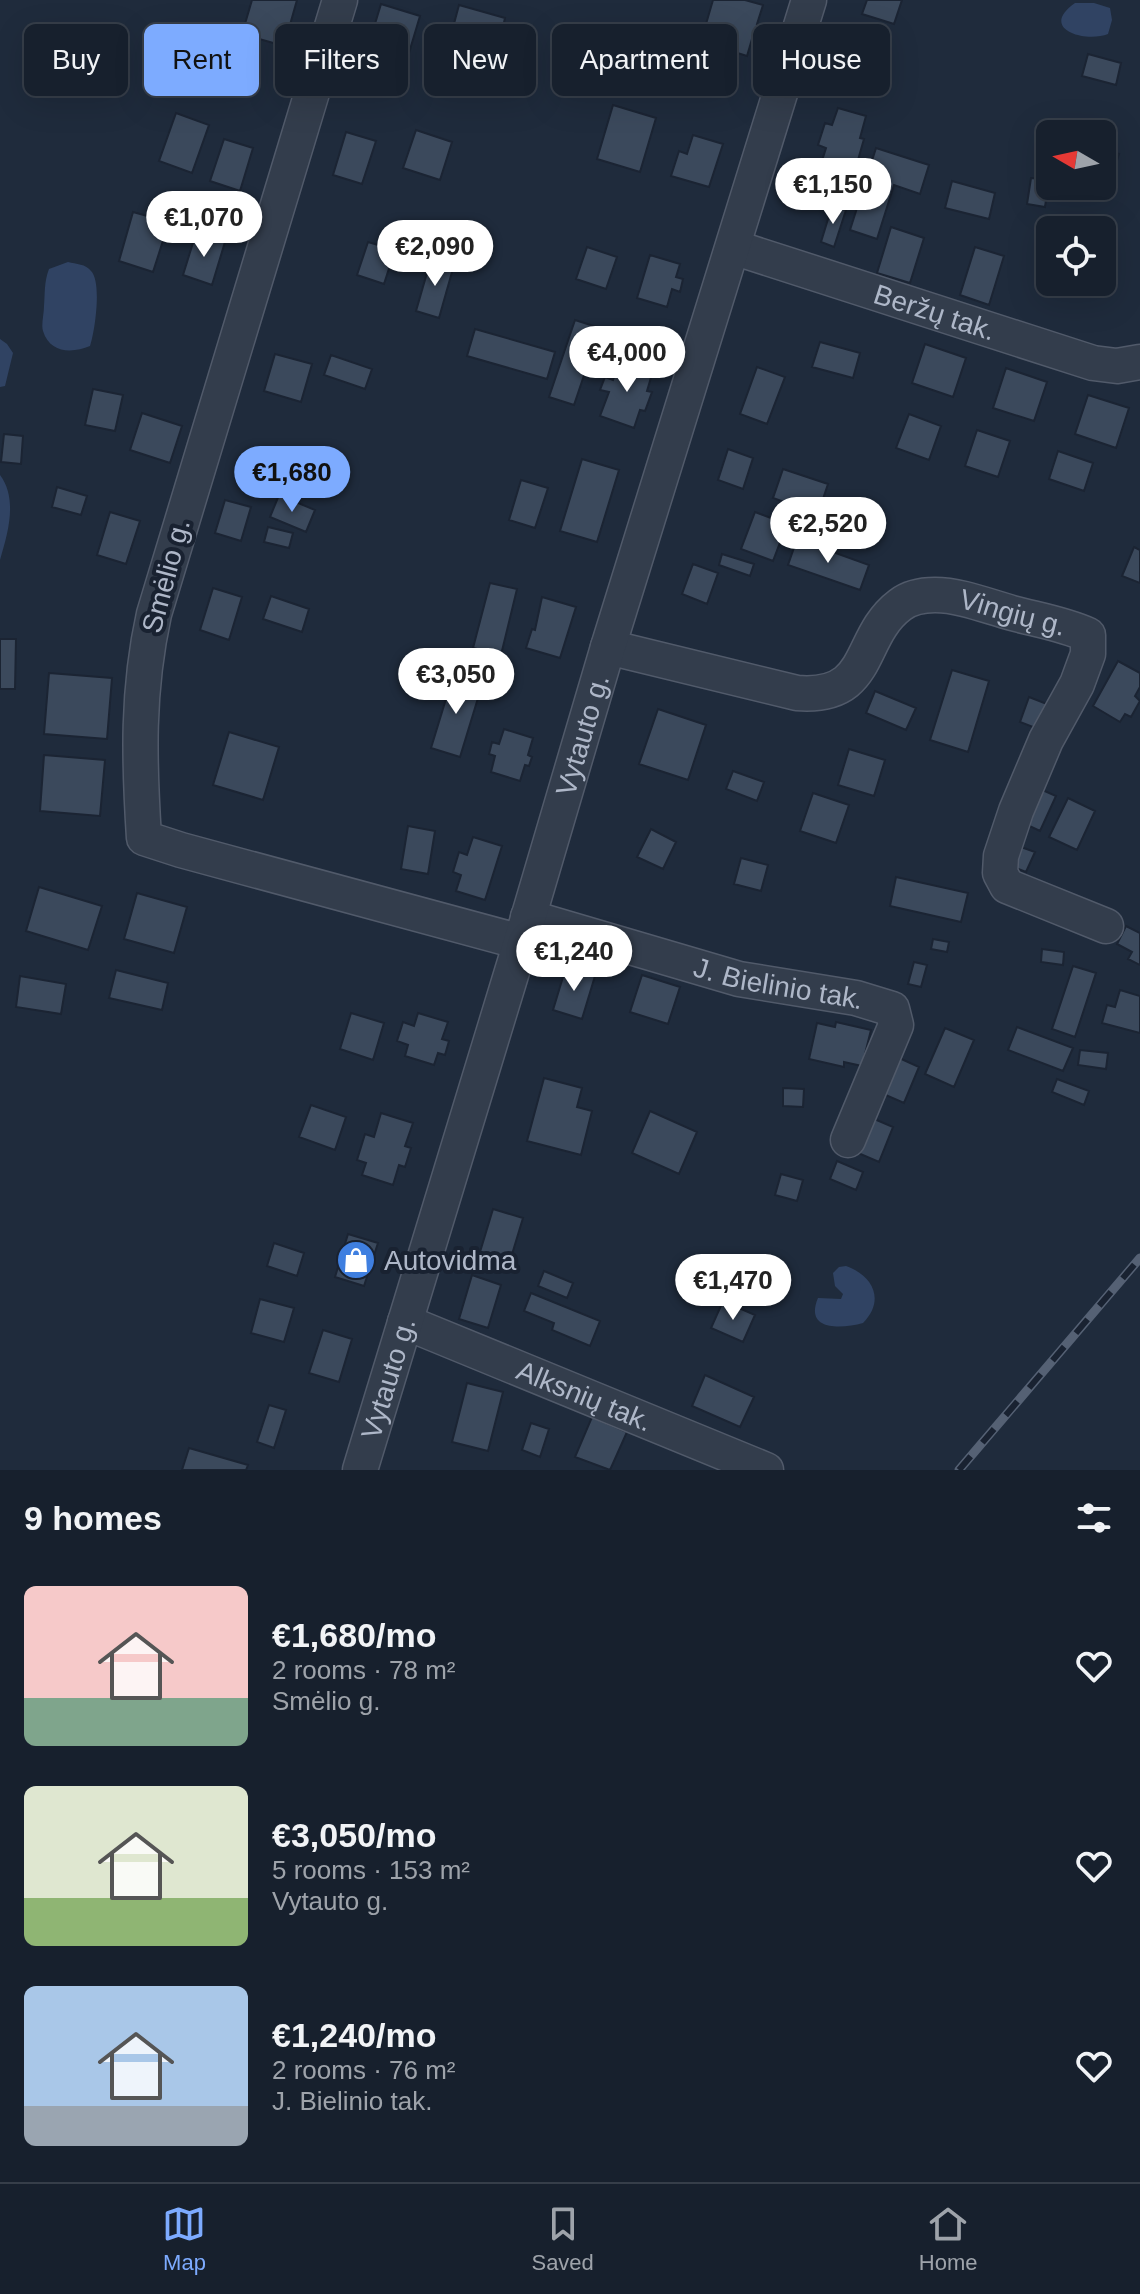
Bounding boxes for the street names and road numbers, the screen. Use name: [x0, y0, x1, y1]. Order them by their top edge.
street label: Beržų tak.: [870, 278, 1000, 346]
street label: Smėlio g.: [136, 516, 196, 636]
street label: Vingių g.: [957, 583, 1070, 641]
street label: Vytauto g.: [550, 670, 615, 799]
street label: J. Bielinio tak.: [690, 951, 868, 1015]
street label: Vytauto g.: [355, 1314, 421, 1443]
street label: Alksnių tak.: [512, 1354, 657, 1437]

